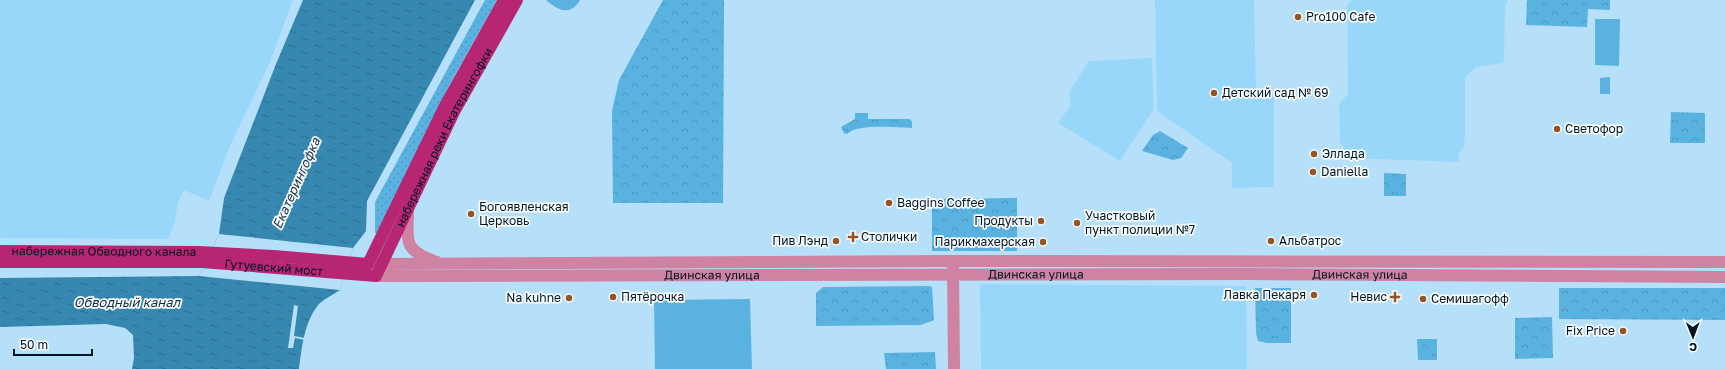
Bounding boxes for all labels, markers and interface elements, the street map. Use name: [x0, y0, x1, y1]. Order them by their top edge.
place label: Pro100 Cafe: [1306, 9, 1376, 24]
marker: Pro100 Cafe: [1293, 12, 1303, 22]
street label: набережная реки Екатерингофки: [392, 45, 495, 229]
place label: Детский сад № 69: [1222, 85, 1329, 100]
marker: Детский сад № 69: [1209, 88, 1219, 98]
place label: Светофор: [1565, 121, 1623, 136]
marker: Светофор: [1552, 124, 1562, 134]
water label: Екатерингофка: [269, 134, 324, 231]
place label: Эллада: [1322, 146, 1365, 161]
marker: Эллада: [1309, 149, 1319, 159]
place label: Daniella: [1321, 164, 1368, 179]
marker: Daniella: [1308, 167, 1318, 177]
place label: Baggins Coffee: [897, 195, 984, 210]
marker: Baggins Coffee: [884, 198, 894, 208]
place label: Богоявленская Церковь: [479, 199, 569, 228]
place label: Участковый пункт полиции №7: [1085, 208, 1195, 237]
marker: Богоявленская Церковь: [466, 209, 476, 219]
place label: Продукты: [974, 213, 1033, 228]
marker: Продукты: [1036, 216, 1046, 226]
marker: Участковый пункт полиции №7: [1072, 218, 1082, 228]
place label: Столички: [861, 229, 917, 244]
marker: Столички: [848, 232, 858, 242]
place label: Пив Лэнд: [772, 233, 828, 248]
place label: Альбатрос: [1279, 233, 1342, 248]
place label: Парикмахерская: [935, 234, 1035, 249]
marker: Пив Лэнд: [831, 236, 841, 246]
marker: Альбатрос: [1266, 236, 1276, 246]
marker: Парикмахерская: [1038, 237, 1048, 247]
street label: набережная Обводного канала: [12, 243, 196, 259]
street label: Гутуевский мост: [224, 256, 324, 279]
street label: Двинская улица: [988, 266, 1084, 282]
street label: Двинская улица: [1312, 266, 1408, 282]
street label: Двинская улица: [664, 267, 760, 282]
place label: Лавка Пекаря: [1224, 287, 1306, 302]
place label: Пятёрочка: [621, 289, 684, 304]
place label: Невис: [1350, 289, 1387, 304]
place label: Na kuhne: [506, 290, 561, 305]
marker: Лавка Пекаря: [1309, 290, 1319, 300]
place label: Семишагофф: [1431, 291, 1509, 306]
marker: Пятёрочка: [608, 292, 618, 302]
marker: Невис: [1390, 292, 1400, 302]
marker: Na kuhne: [564, 293, 574, 303]
water label: Обводный канал: [74, 294, 182, 310]
marker: Семишагофф: [1418, 294, 1428, 304]
north arrow: [1673, 317, 1713, 357]
place label: Fix Price: [1566, 323, 1615, 338]
marker: Fix Price: [1618, 326, 1628, 336]
scale bar: [14, 331, 92, 357]
text: 50 m: [20, 337, 48, 352]
text: С: [1689, 341, 1697, 354]

